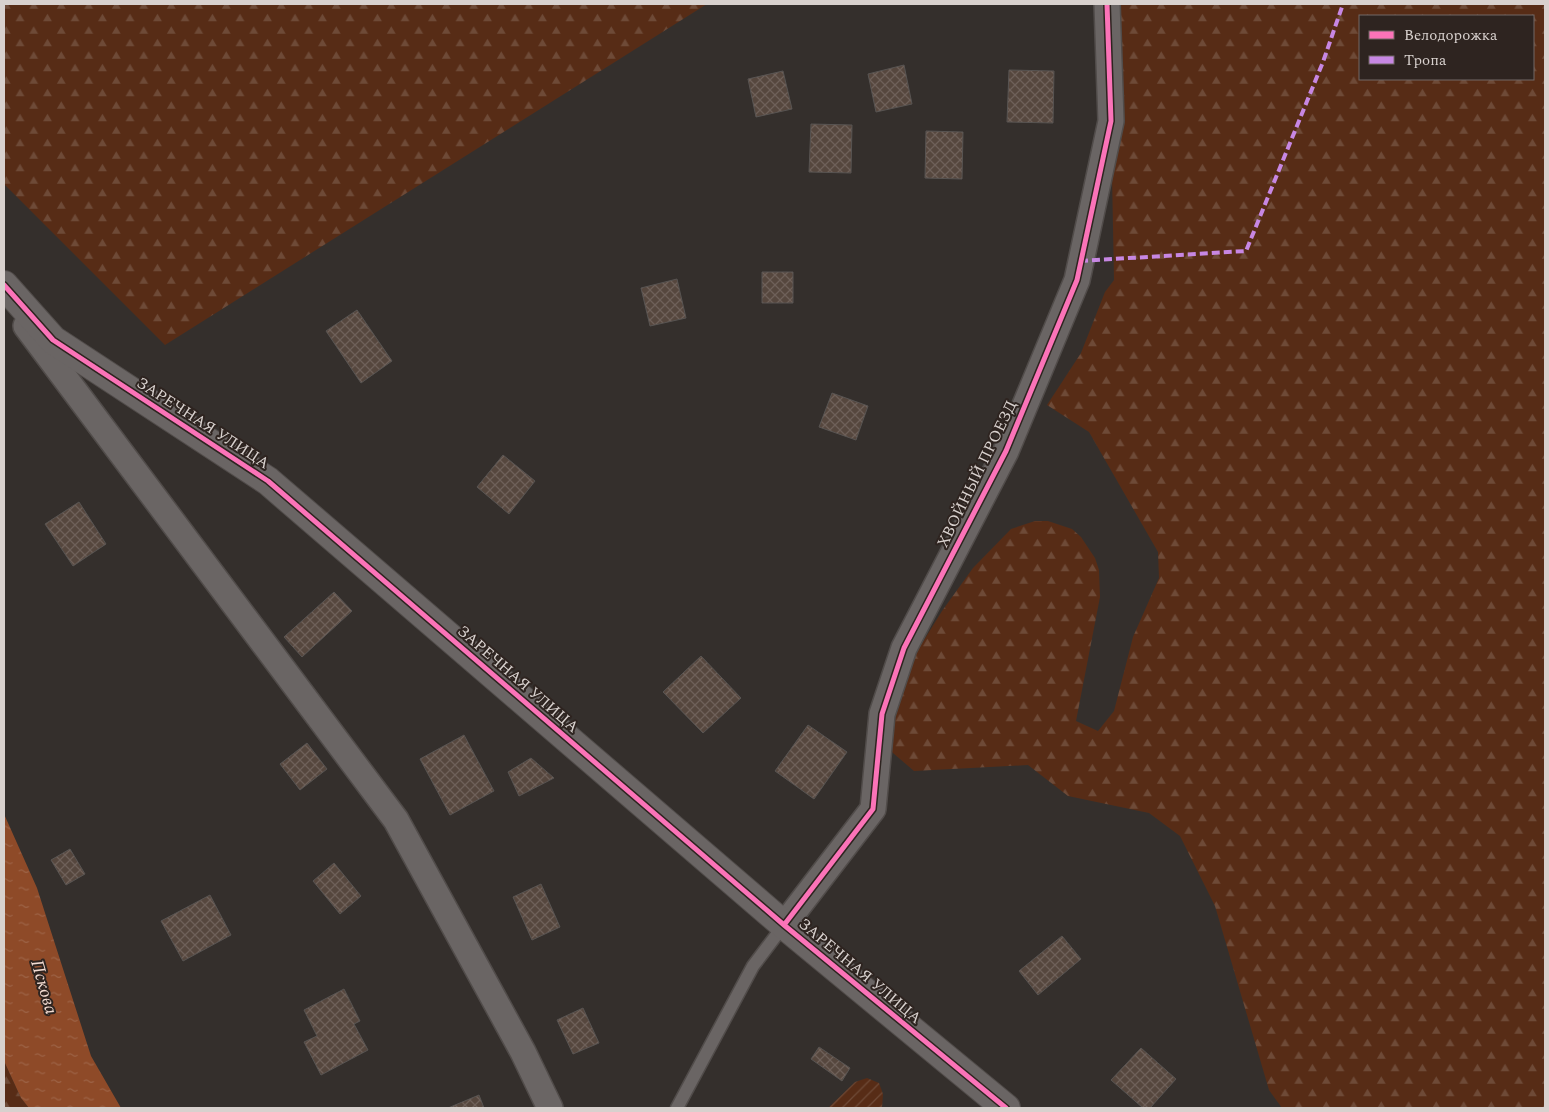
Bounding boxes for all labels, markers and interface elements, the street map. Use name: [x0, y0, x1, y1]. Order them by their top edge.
legend: [1359, 15, 1534, 80]
text: Велодорожка: [1404, 24, 1498, 47]
text: Тропа: [1404, 49, 1447, 72]
street label: ЗАРЕЧНАЯ УЛИЦА: [132, 371, 274, 475]
street label: ХВОЙНЫЙ ПРОЕЗД: [931, 396, 1023, 552]
street label: ЗАРЕЧНАЯ УЛИЦА: [452, 619, 584, 739]
street label: ЗАРЕЧНАЯ УЛИЦА: [793, 912, 927, 1030]
water label: Пскова: [23, 956, 65, 1018]

